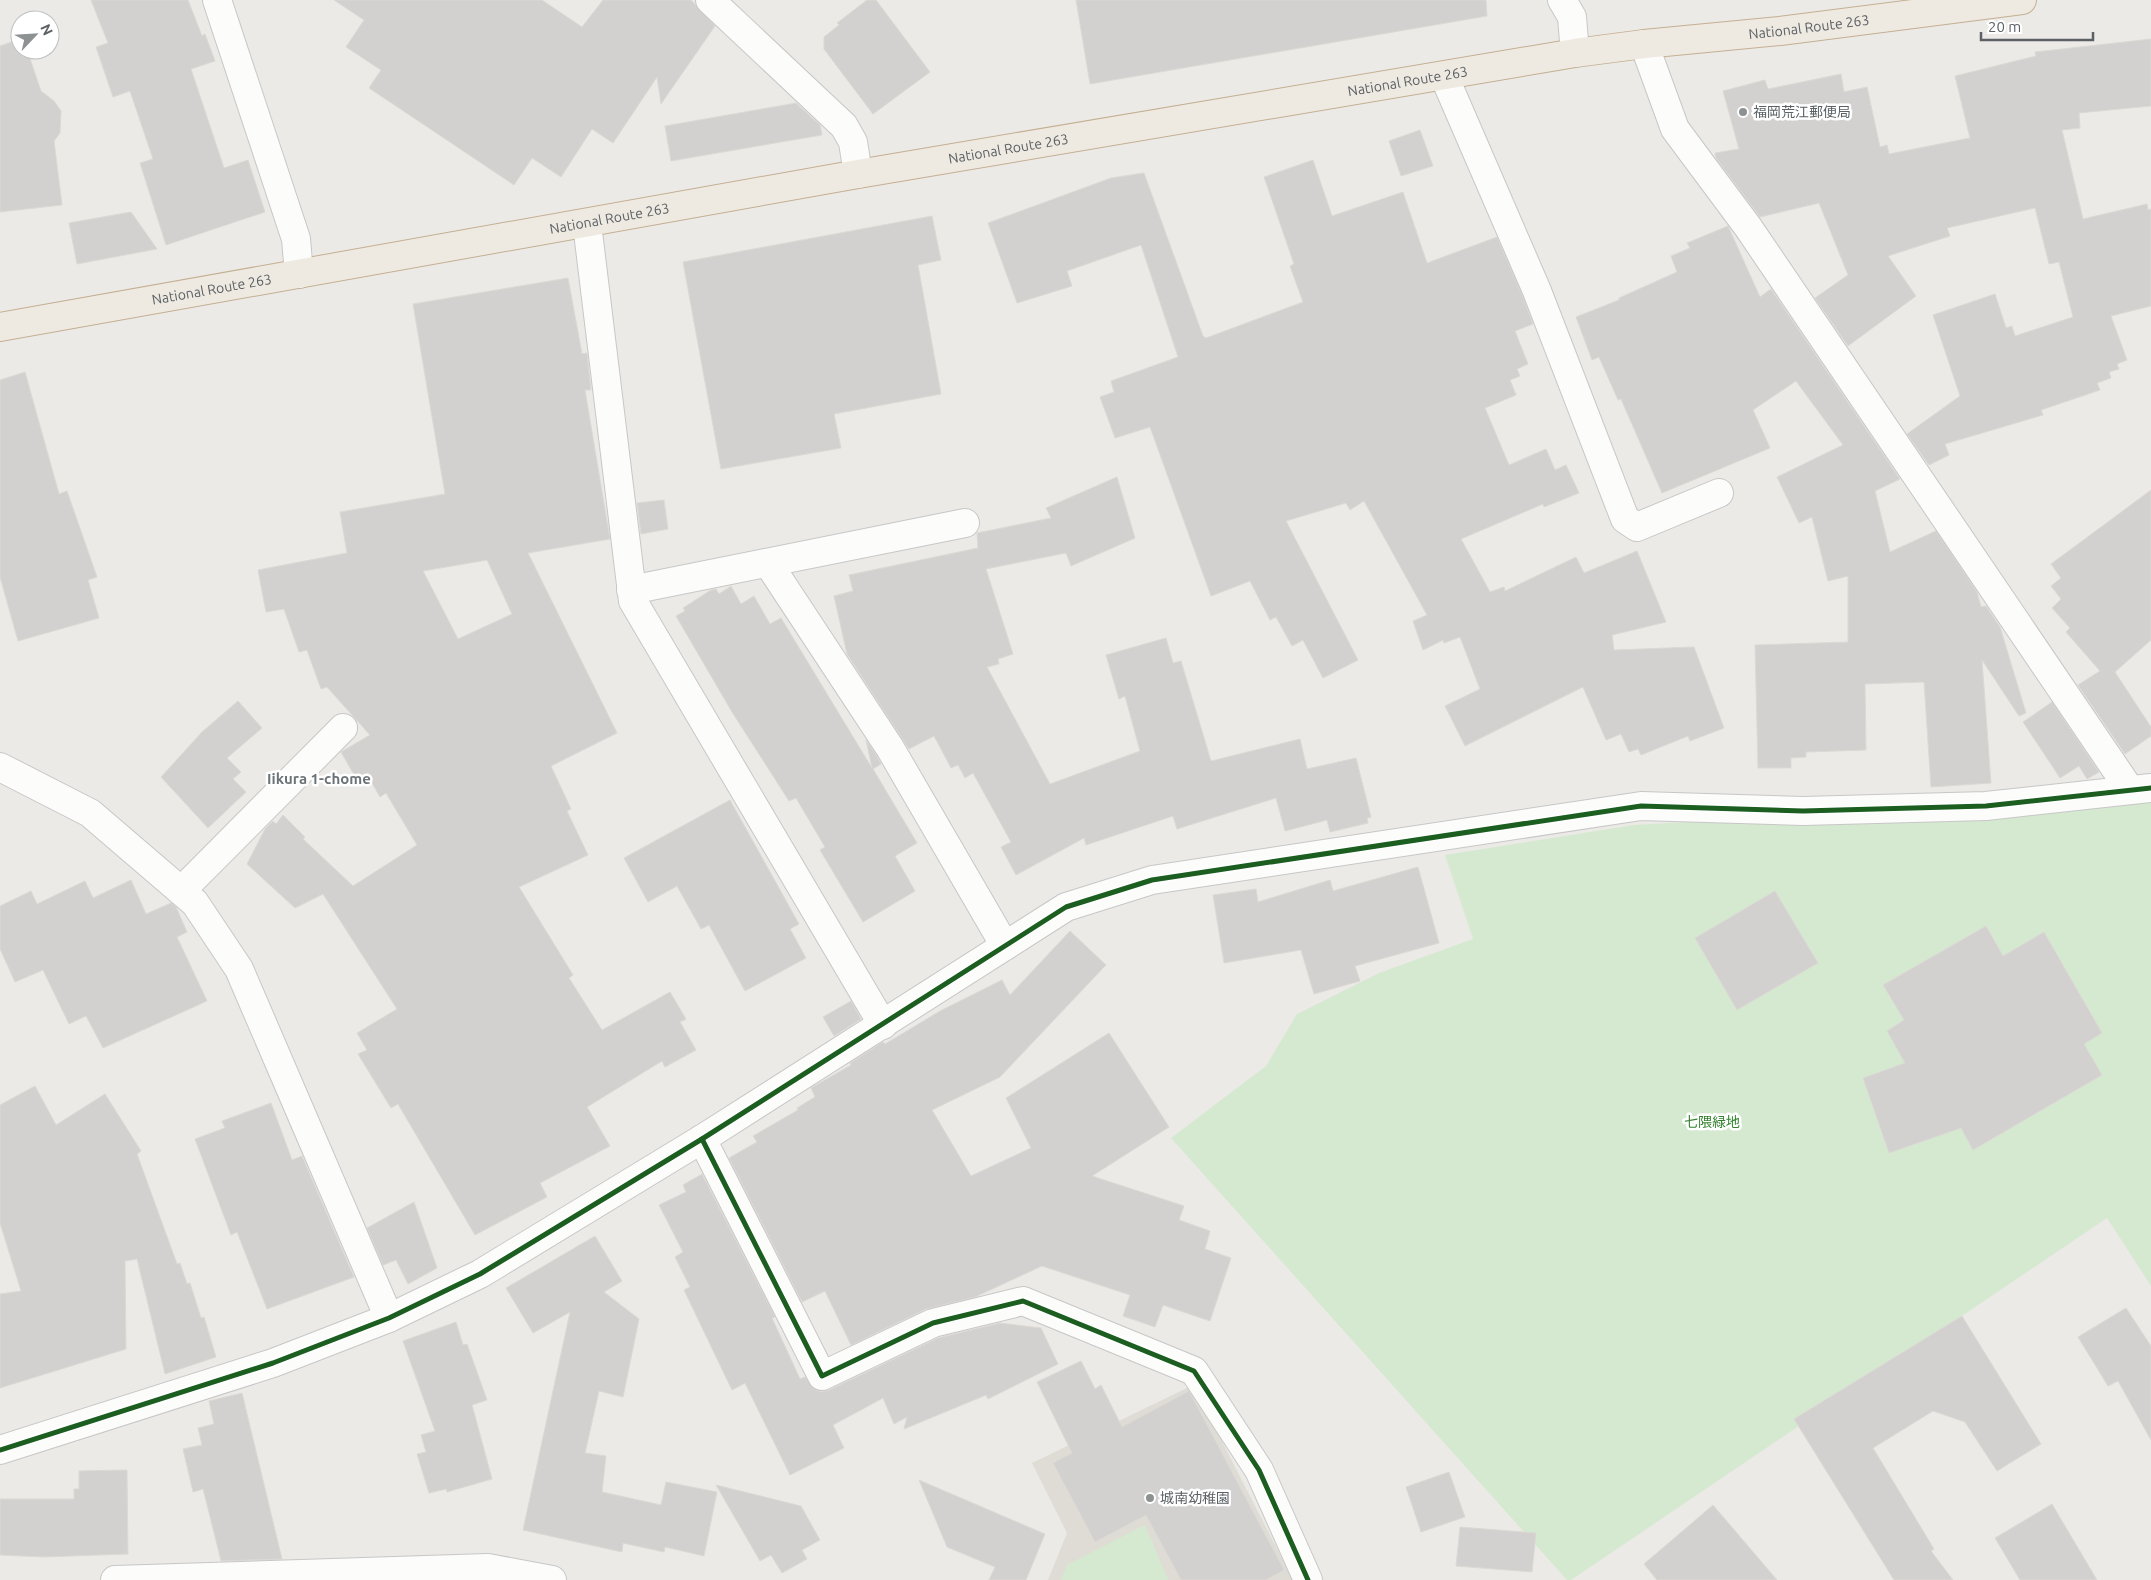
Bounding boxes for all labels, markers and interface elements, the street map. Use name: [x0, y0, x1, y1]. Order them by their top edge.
north arrow: [10, 10, 60, 60]
scale bar: [1981, 10, 2094, 42]
street label: National Route 263: [1748, 12, 1870, 42]
text: 20 m: [1988, 18, 2021, 35]
text: N: [37, 21, 56, 38]
street label: National Route 263: [1346, 63, 1469, 99]
place label: 福岡荒江郵便局: [1753, 104, 1851, 120]
marker: 福岡荒江郵便局: [1737, 106, 1749, 118]
street label: National Route 263: [947, 131, 1070, 167]
street label: National Route 263: [548, 200, 671, 237]
street label: National Route 263: [150, 271, 273, 308]
district label: Iikura 1-chome: [267, 770, 371, 787]
park label: 七隈緑地: [1684, 1114, 1740, 1130]
place label: 城南幼稚園: [1160, 1490, 1230, 1506]
marker: 城南幼稚園: [1144, 1492, 1156, 1504]

